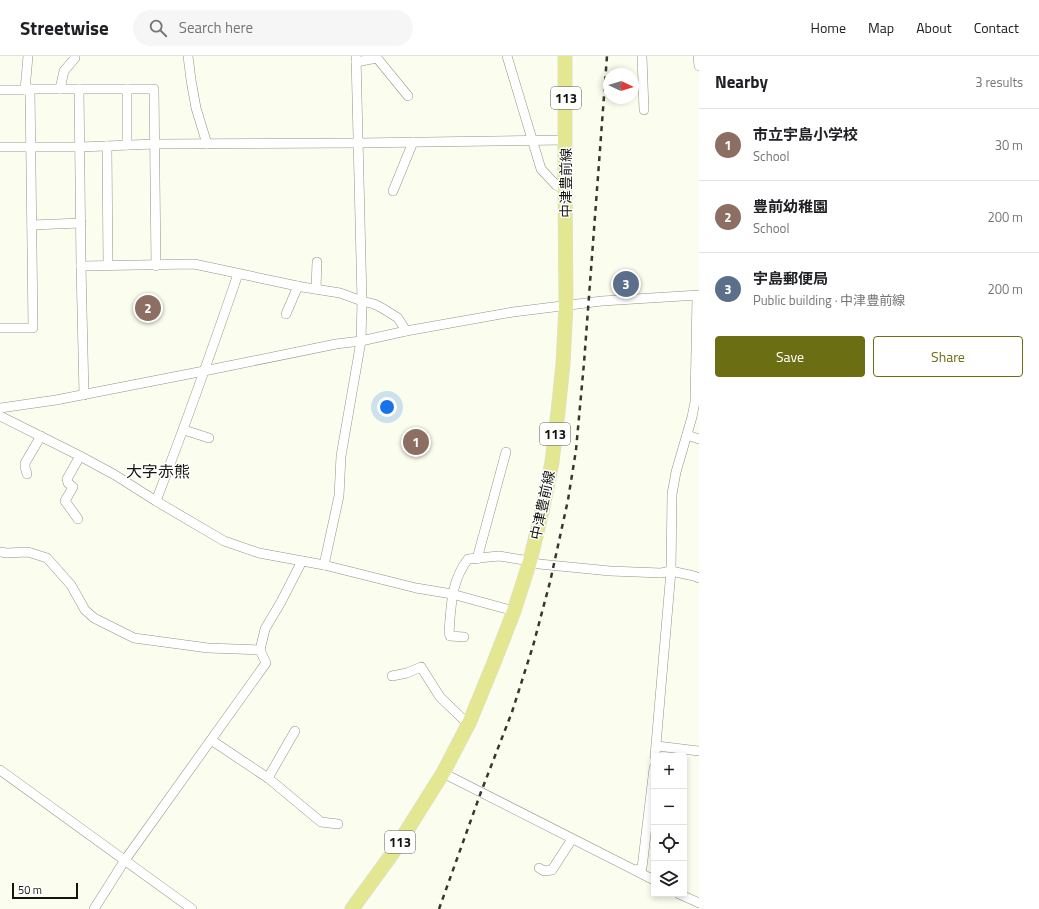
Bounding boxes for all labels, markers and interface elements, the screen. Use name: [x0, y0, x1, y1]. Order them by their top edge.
search box: [133, 10, 413, 46]
text: Streetwise: [20, 13, 109, 42]
text: Search here: [179, 16, 253, 39]
icon: search: [147, 17, 169, 39]
text: Home: [811, 17, 846, 38]
text: Map: [868, 17, 894, 38]
text: About: [916, 17, 952, 38]
text: Contact: [974, 17, 1019, 38]
north arrow: [603, 68, 639, 104]
text: Nearby: [715, 69, 768, 95]
text: 3 results: [975, 72, 1023, 92]
road number: 113: [551, 87, 581, 109]
text: 市立宇島小学校: [753, 123, 858, 146]
text: 1: [724, 135, 732, 155]
text: 30 m: [995, 135, 1023, 155]
text: School: [753, 146, 789, 166]
street label: 中津豊前線: [555, 148, 576, 218]
text: 豊前幼稚園: [753, 195, 828, 218]
text: 2: [724, 207, 732, 227]
text: 200 m: [987, 207, 1023, 227]
text: School: [753, 218, 789, 238]
text: 宇島郵便局: [753, 267, 828, 290]
pin: 3: [613, 269, 639, 299]
text: 3: [724, 279, 732, 299]
text: 200 m: [987, 279, 1023, 299]
text: Public building · 中津豊前線: [753, 290, 905, 310]
pin: 2: [135, 293, 161, 323]
button: Save: [715, 336, 865, 377]
button: Share: [873, 336, 1023, 377]
your location: [377, 397, 397, 417]
road number: 113: [540, 423, 570, 445]
pin: 1: [403, 427, 429, 457]
district label: 大字赤熊: [126, 459, 190, 483]
street label: 中津豊前線: [524, 469, 560, 541]
map controls: [651, 753, 687, 897]
button: +: [651, 753, 687, 789]
button: −: [651, 789, 687, 825]
button: locate: [651, 825, 687, 861]
road number: 113: [385, 831, 415, 853]
button: layers: [651, 861, 687, 897]
scale bar: [12, 881, 78, 900]
text: 50 m: [18, 882, 42, 898]

